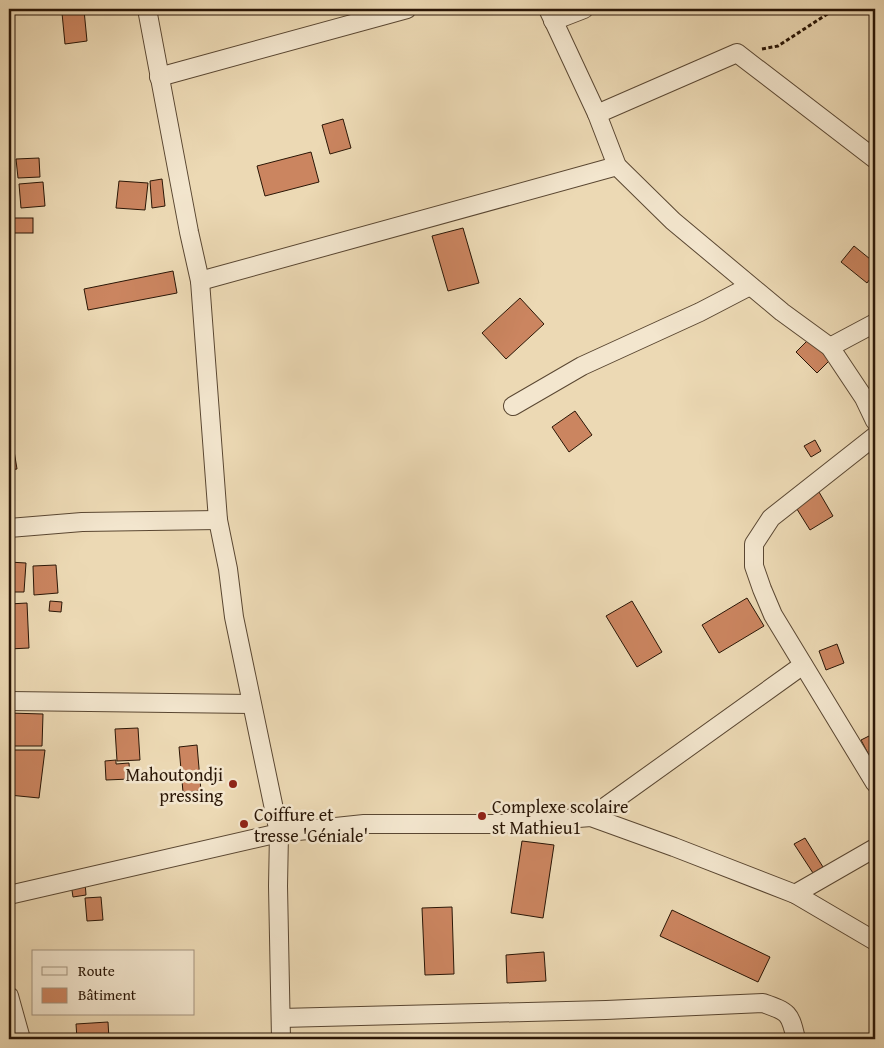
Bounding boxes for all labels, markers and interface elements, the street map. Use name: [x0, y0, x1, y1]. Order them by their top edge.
place label: Mahoutondji pressing: [126, 761, 223, 809]
marker: Mahoutondji pressing: [227, 778, 239, 790]
place label: Complexe scolaire st Mathieu1: [492, 793, 628, 841]
place label: Coiffure et tresse 'Géniale': [254, 801, 368, 849]
marker: Complexe scolaire st Mathieu1: [476, 810, 488, 822]
marker: Coiffure et tresse 'Géniale': [238, 818, 250, 830]
legend: [32, 950, 195, 1016]
text: Route: [78, 960, 115, 981]
text: Bâtiment: [78, 984, 137, 1005]

